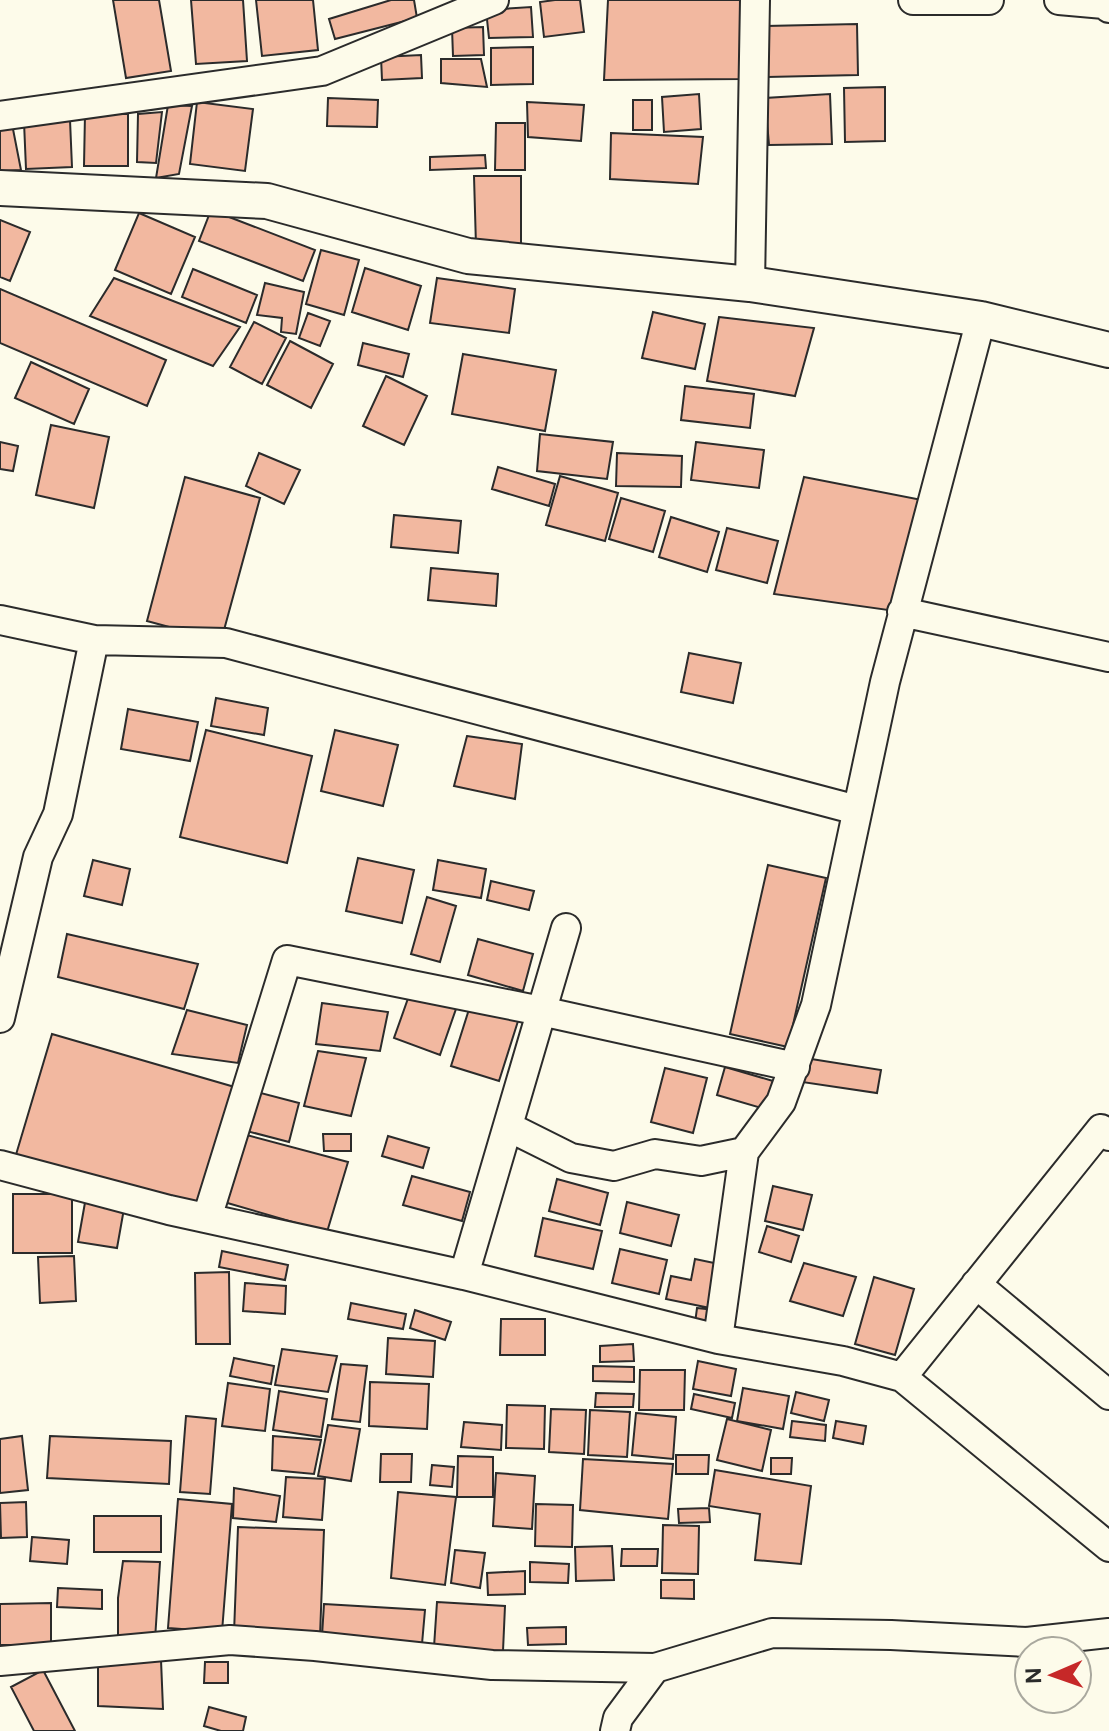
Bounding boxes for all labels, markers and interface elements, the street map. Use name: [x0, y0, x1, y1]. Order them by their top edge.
north arrow: [1013, 1635, 1093, 1715]
text: N: [1019, 1667, 1048, 1684]

